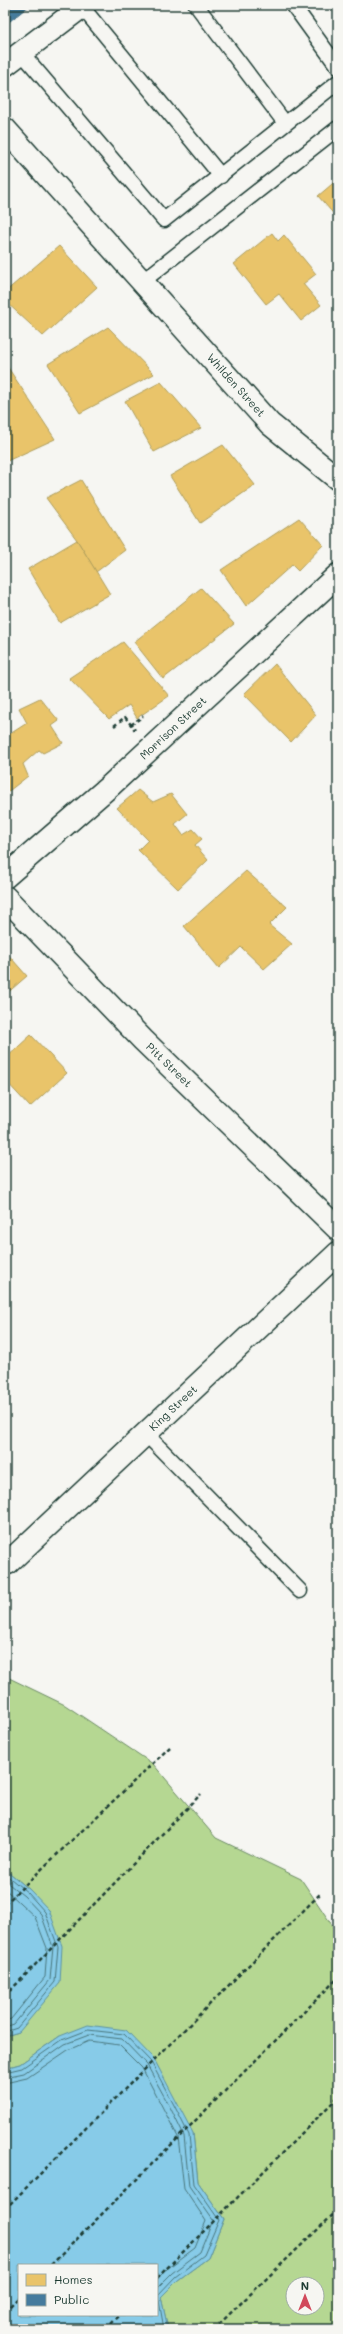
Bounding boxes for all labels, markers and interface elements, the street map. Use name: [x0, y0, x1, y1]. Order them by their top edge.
street label: Whilden Street: [204, 350, 269, 420]
street label: Morrison Street: [136, 693, 209, 763]
street label: Pitt Street: [143, 1039, 196, 1090]
street label: King Street: [145, 1381, 200, 1434]
legend: [18, 2264, 158, 2316]
text: Homes: [54, 2271, 93, 2287]
north arrow: [285, 2276, 325, 2316]
text: N: [301, 2278, 309, 2293]
text: Public: [54, 2291, 89, 2307]

